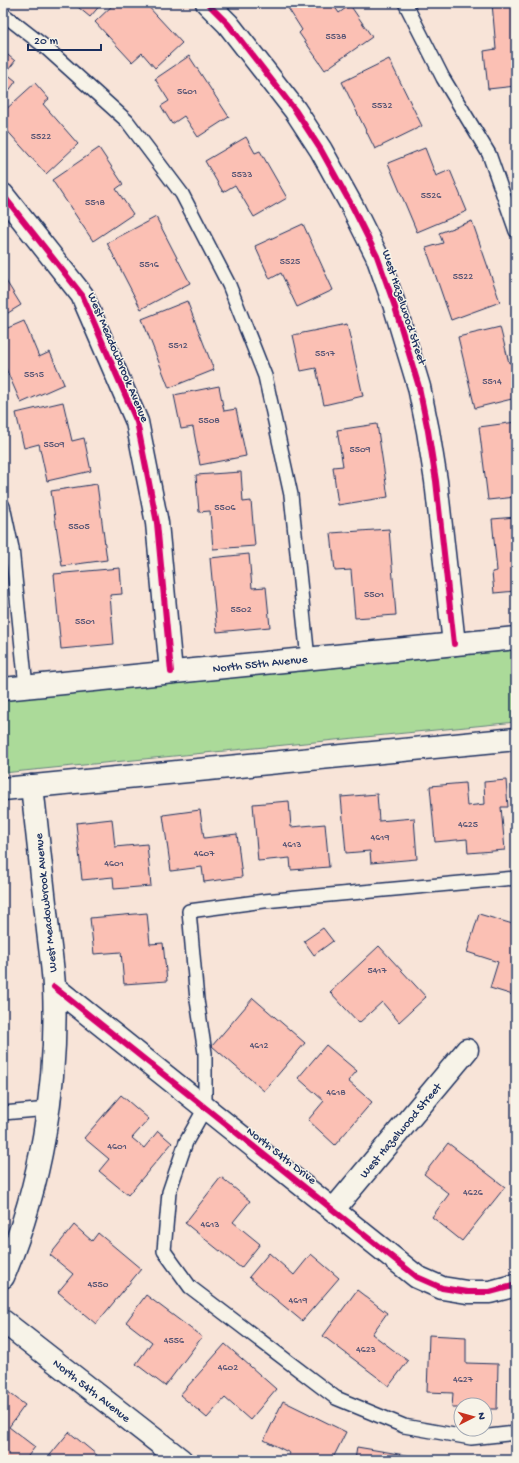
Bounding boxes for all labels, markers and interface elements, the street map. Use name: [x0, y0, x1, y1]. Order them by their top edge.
scale bar: [28, 26, 101, 52]
house number: 5538: [325, 31, 347, 43]
text: 20 m: [34, 35, 59, 49]
house number: 5601: [177, 86, 197, 98]
house number: 5532: [372, 100, 392, 112]
house number: 5522: [31, 131, 51, 143]
house number: 5533: [232, 169, 252, 181]
house number: 5526: [421, 190, 442, 202]
house number: 5518: [85, 197, 106, 209]
street label: West Hazelwood Street: [378, 248, 429, 368]
house number: 5525: [280, 256, 300, 268]
house number: 5516: [139, 259, 160, 271]
house number: 5522: [453, 271, 473, 283]
street label: West Meadowbrook Avenue: [83, 291, 151, 426]
house number: 5512: [168, 340, 188, 352]
house number: 5517: [315, 348, 336, 360]
house number: 5515: [24, 369, 44, 381]
house number: 5514: [482, 376, 502, 388]
house number: 5508: [198, 415, 220, 427]
house number: 5509: [43, 439, 65, 451]
house number: 5509: [349, 444, 371, 456]
house number: 5506: [214, 502, 237, 514]
house number: 5505: [68, 521, 90, 533]
house number: 5501: [364, 589, 384, 601]
house number: 5502: [230, 604, 252, 616]
house number: 5501: [75, 616, 95, 628]
street label: North 55th Avenue: [212, 653, 309, 677]
house number: 4625: [458, 819, 478, 831]
street label: West Meadowbrook Avenue: [33, 832, 61, 973]
house number: 4619: [371, 832, 389, 844]
house number: 4613: [282, 839, 302, 851]
house number: 4607: [194, 848, 215, 860]
house number: 4601: [104, 858, 124, 870]
house number: 5417: [367, 965, 387, 977]
house number: 4612: [250, 1040, 268, 1052]
street label: West Hazelwood Street: [358, 1080, 446, 1182]
house number: 4618: [326, 1087, 346, 1099]
street label: North 54th Drive: [243, 1125, 319, 1189]
house number: 4601: [107, 1141, 127, 1153]
house number: 4626: [463, 1187, 484, 1199]
house number: 4613: [200, 1219, 220, 1231]
house number: 4550: [88, 1279, 109, 1291]
house number: 4619: [289, 1295, 307, 1307]
house number: 4556: [164, 1335, 185, 1347]
house number: 4623: [356, 1344, 376, 1356]
street label: North 54th Avenue: [49, 1357, 133, 1427]
house number: 4602: [218, 1362, 238, 1374]
house number: 4627: [453, 1374, 474, 1386]
north arrow: [453, 1397, 493, 1437]
text: N: [475, 1412, 487, 1420]

